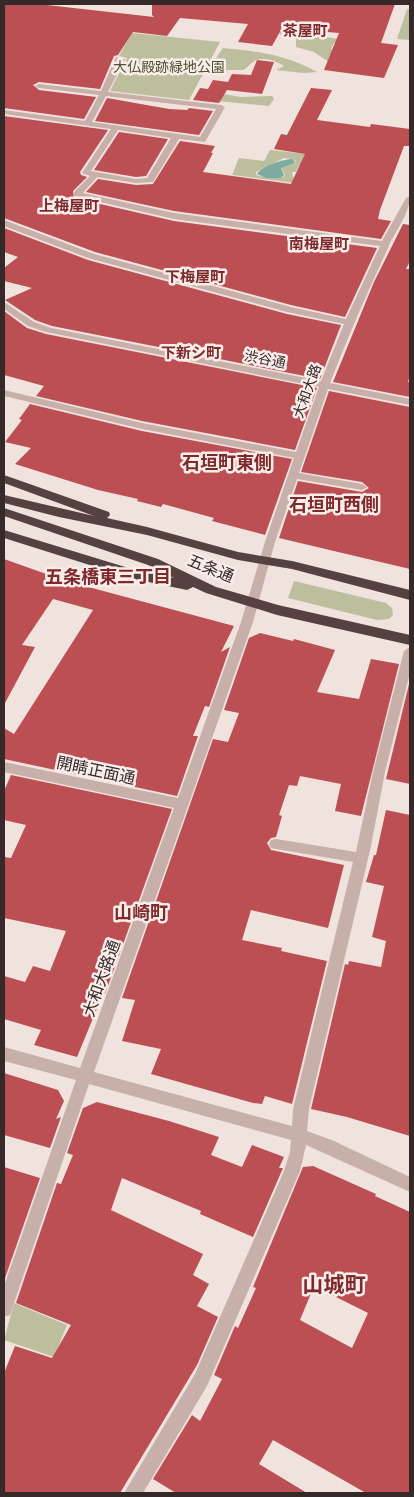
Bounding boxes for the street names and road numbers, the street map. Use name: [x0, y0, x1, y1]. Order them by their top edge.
street label: 渋谷通: [243, 347, 287, 372]
street label: 大和大路: [290, 362, 325, 420]
street label: 五条通: [185, 551, 237, 586]
street label: 開睛正面通: [55, 753, 137, 788]
street label: 大和大路通: [79, 937, 124, 1019]

